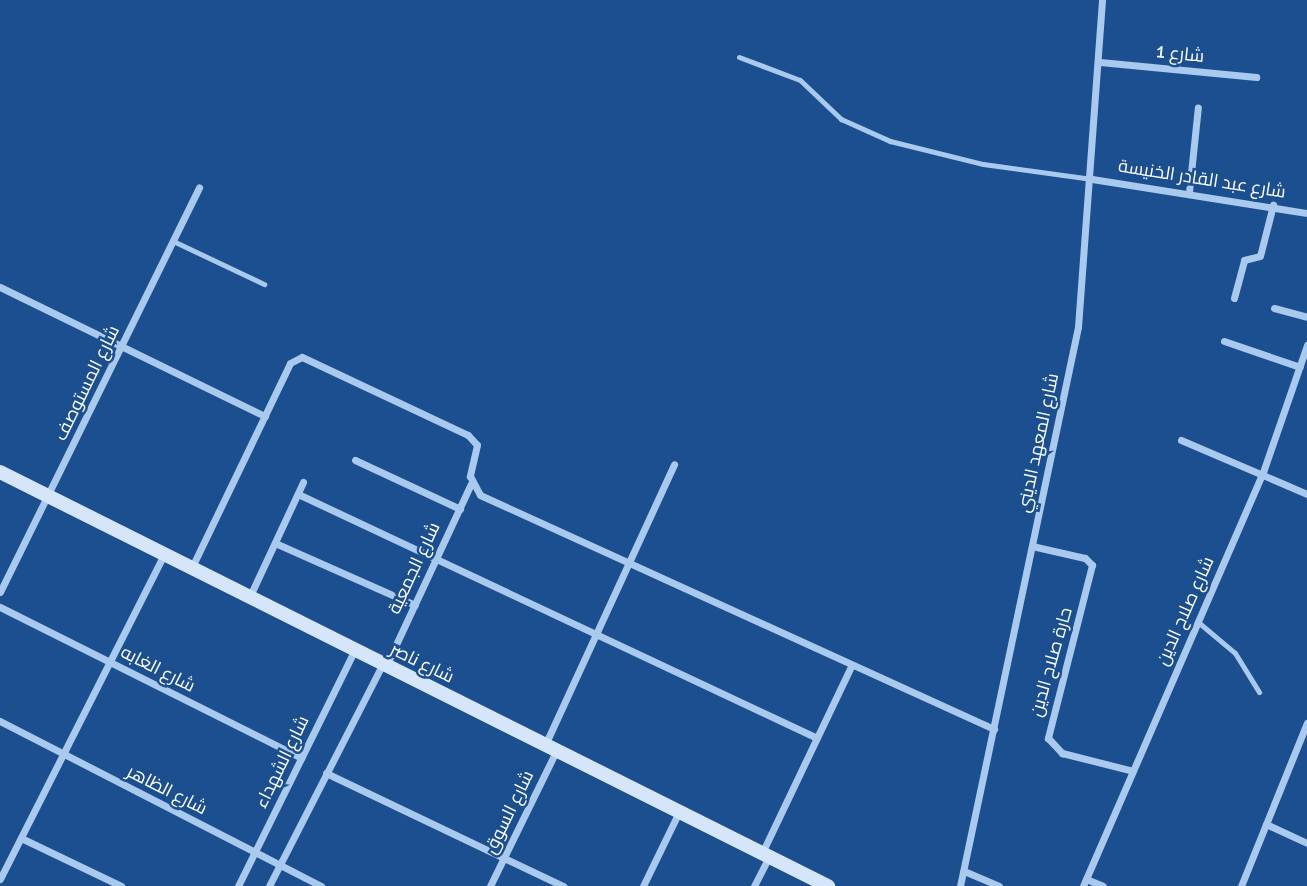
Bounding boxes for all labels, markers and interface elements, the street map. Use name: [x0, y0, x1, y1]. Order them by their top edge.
street label: شارع 1: [1155, 41, 1205, 67]
street label: شارع عبد القادر الخنيسة: [1117, 155, 1287, 203]
street label: شارع المستوصف: [50, 322, 124, 444]
street label: شارع المعهد الديني: [1013, 371, 1063, 515]
street label: شارع الجمعية: [383, 519, 445, 617]
street label: شارع صلاح الدين: [1151, 553, 1219, 669]
street label: حارة صلاح الدين: [1025, 605, 1077, 719]
street label: شارع ناصر: [386, 638, 458, 688]
street label: شارع الغابه: [117, 641, 199, 697]
street label: شارع الشهداء: [250, 712, 314, 812]
street label: شارع الظاهر: [123, 761, 211, 819]
street label: شارع السوق: [480, 767, 538, 857]

